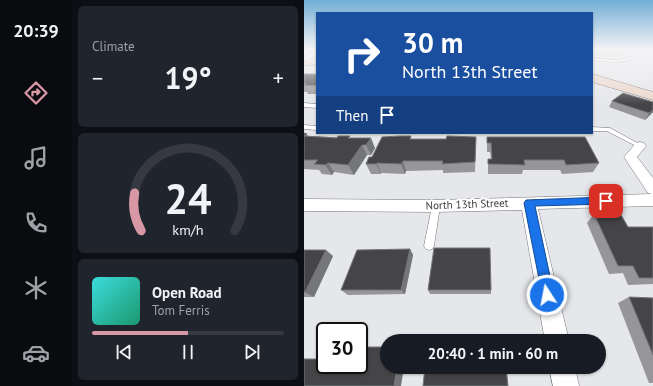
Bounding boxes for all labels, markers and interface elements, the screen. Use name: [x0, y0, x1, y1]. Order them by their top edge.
text: 20:39: [13, 19, 59, 42]
text: 30 m: [402, 24, 463, 61]
icon: right: [336, 28, 388, 80]
text: Climate: [92, 38, 135, 55]
text: 19°: [164, 58, 212, 97]
text: North 13th Street: [402, 60, 538, 83]
text: −: [92, 64, 103, 92]
text: +: [273, 64, 284, 92]
icon: directions: [22, 79, 50, 107]
icon: arrive: [376, 104, 398, 126]
text: Then: [336, 106, 368, 125]
icon: music: [22, 144, 50, 172]
text: 24: [164, 172, 212, 225]
pin: [589, 184, 623, 218]
icon: arrive: [595, 190, 617, 212]
street label: North 13th Street: [425, 196, 509, 212]
icon: phone: [22, 209, 50, 237]
text: km/h: [172, 220, 204, 239]
icon: climate: [22, 274, 50, 302]
position arrow: [526, 274, 568, 316]
text: Open Road: [152, 283, 222, 302]
text: Tom Ferris: [152, 302, 210, 319]
speed limit sign: 30: [316, 322, 368, 374]
icon: car: [22, 339, 50, 367]
icon: previous: [113, 341, 135, 363]
icon: pause: [177, 341, 199, 363]
icon: next: [241, 341, 263, 363]
text: 20:40 · 1 min · 60 m: [428, 344, 558, 363]

